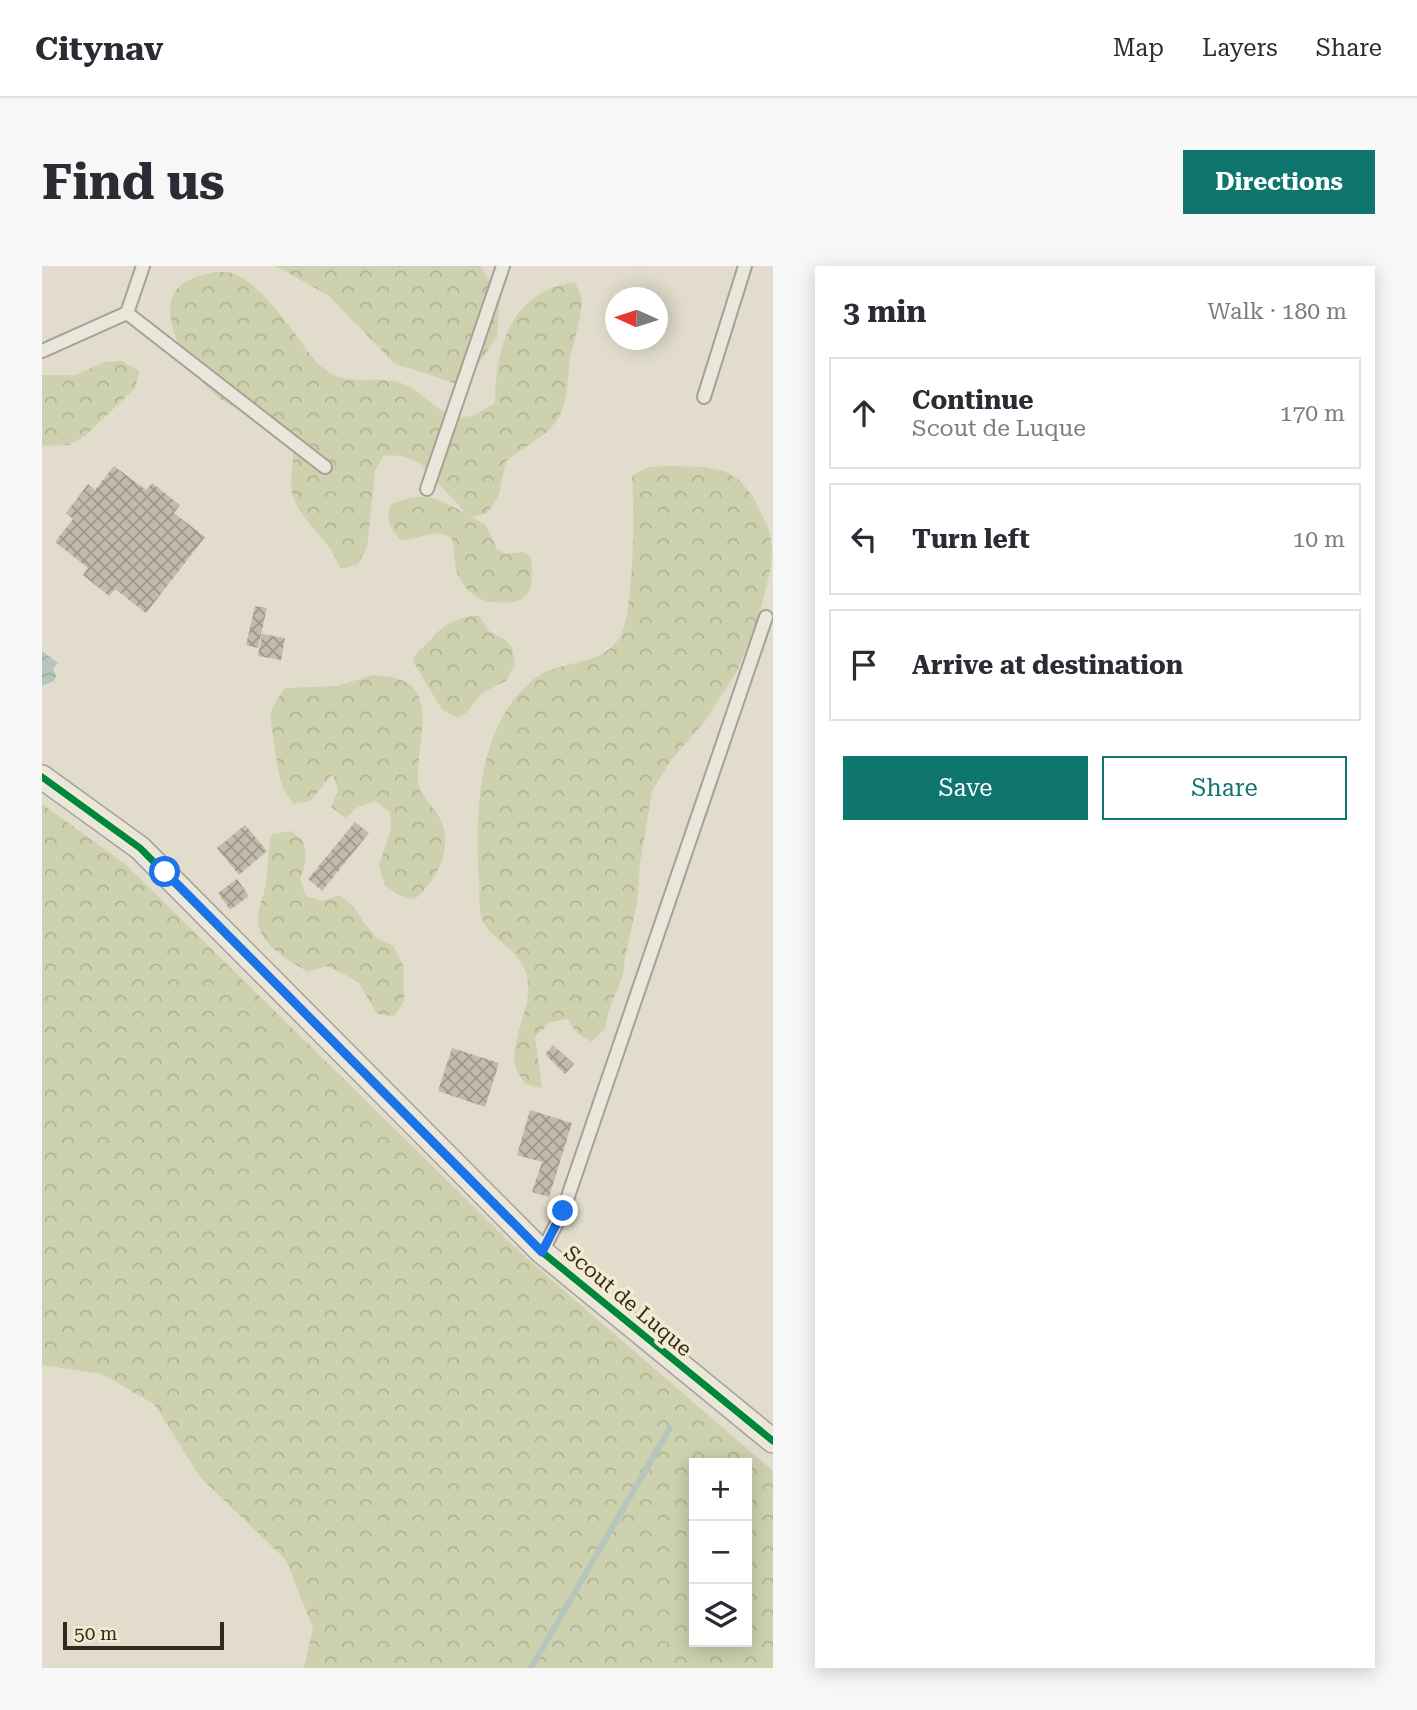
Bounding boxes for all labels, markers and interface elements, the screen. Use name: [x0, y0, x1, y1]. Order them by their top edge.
text: Citynav: [35, 29, 163, 68]
text: Map: [1113, 34, 1164, 62]
text: Layers: [1202, 34, 1278, 62]
text: Share: [1316, 34, 1382, 62]
button: Directions: [1183, 150, 1375, 214]
text: Find us: [42, 154, 225, 211]
north arrow: [605, 287, 668, 350]
text: 3 min: [843, 294, 926, 329]
text: Walk · 180 m: [1208, 298, 1347, 325]
text: Continue: [912, 385, 1034, 415]
icon: ahead: [845, 394, 883, 432]
text: 170 m: [1280, 400, 1345, 427]
text: Scout de Luque: [912, 415, 1086, 442]
icon: left: [845, 520, 883, 558]
text: Turn left: [912, 524, 1030, 554]
text: 10 m: [1292, 526, 1345, 553]
icon: arrive: [845, 646, 883, 684]
text: Arrive at destination: [912, 650, 1183, 680]
button: Save: [843, 756, 1088, 820]
button: Share: [1102, 756, 1347, 820]
route start: [149, 856, 180, 887]
route end: [547, 1195, 578, 1226]
street label: Scout de Luque: [560, 1241, 696, 1361]
map controls: [689, 1458, 752, 1647]
button: +: [689, 1458, 752, 1521]
button: −: [689, 1521, 752, 1584]
button: layers: [689, 1584, 752, 1647]
scale bar: [63, 1619, 224, 1651]
text: 50 m: [74, 1622, 117, 1645]

